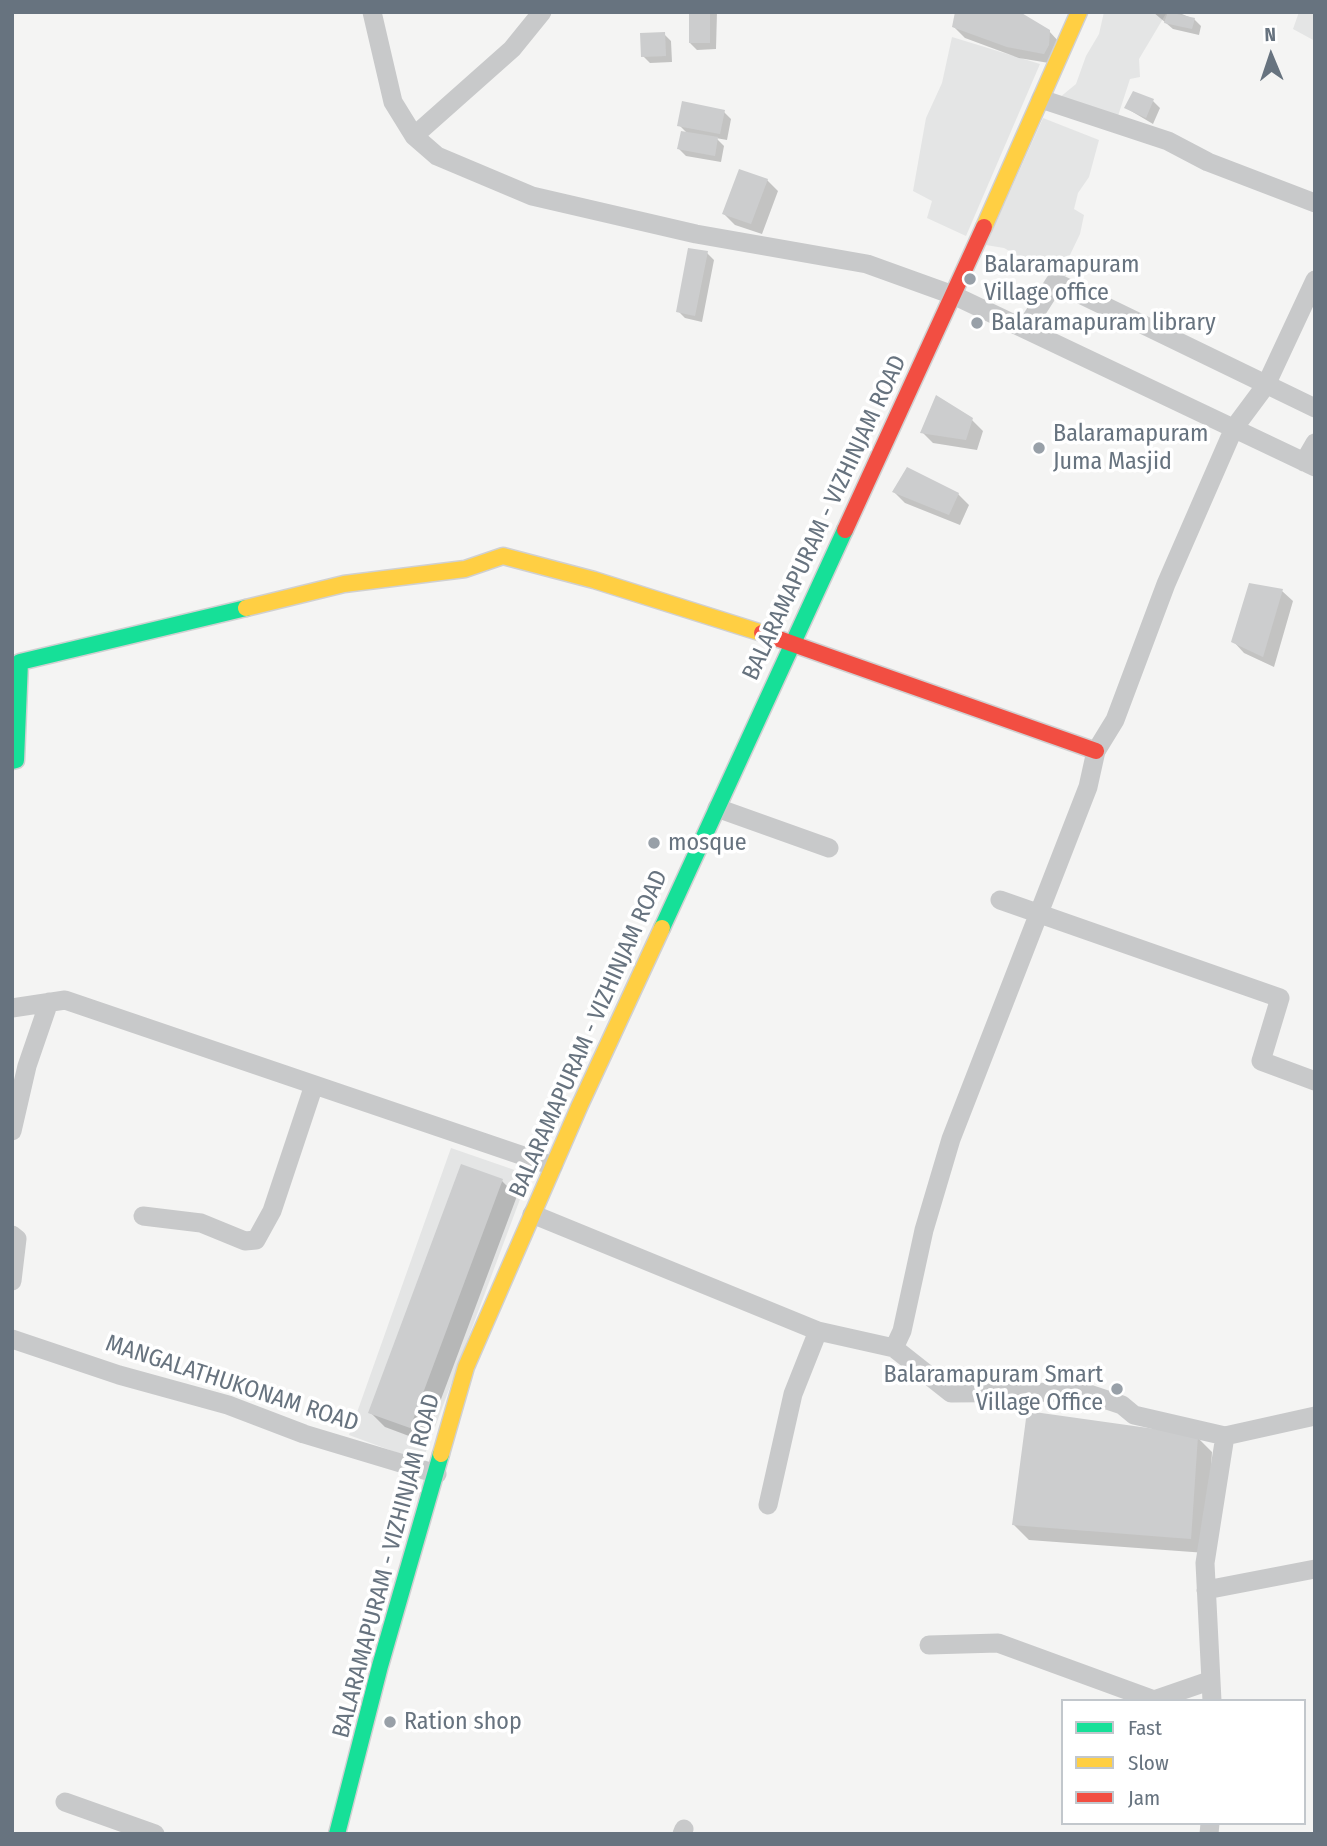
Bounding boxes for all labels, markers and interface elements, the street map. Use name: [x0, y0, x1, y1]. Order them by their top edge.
north arrow: [1236, 21, 1306, 91]
text: N: [1264, 23, 1276, 46]
place label: Balaramapuram Village office: [984, 251, 1139, 307]
marker: Balaramapuram Village office: [962, 271, 978, 287]
place label: Balaramapuram library: [991, 309, 1216, 337]
marker: Balaramapuram library: [969, 315, 985, 331]
street label: BALARAMAPURAM - VIZHINJAM ROAD: [737, 351, 913, 685]
place label: Balaramapuram Juma Masjid: [1053, 420, 1208, 476]
marker: Balaramapuram Juma Masjid: [1031, 440, 1047, 456]
place label: mosque: [668, 829, 747, 857]
marker: mosque: [646, 835, 662, 851]
street label: BALARAMAPURAM - VIZHINJAM ROAD: [504, 866, 674, 1202]
street label: MANGALATHUKONAM ROAD: [102, 1330, 362, 1438]
place label: Balaramapuram Smart Village Office: [884, 1361, 1103, 1417]
marker: Balaramapuram Smart Village Office: [1109, 1381, 1125, 1397]
street label: BALARAMAPURAM - VIZHINJAM ROAD: [327, 1391, 447, 1741]
legend: [1061, 1699, 1306, 1825]
place label: Ration shop: [404, 1708, 522, 1736]
marker: Ration shop: [382, 1714, 398, 1730]
text: Fast: [1128, 1715, 1162, 1741]
text: Slow: [1128, 1750, 1169, 1776]
text: Jam: [1128, 1785, 1160, 1811]

